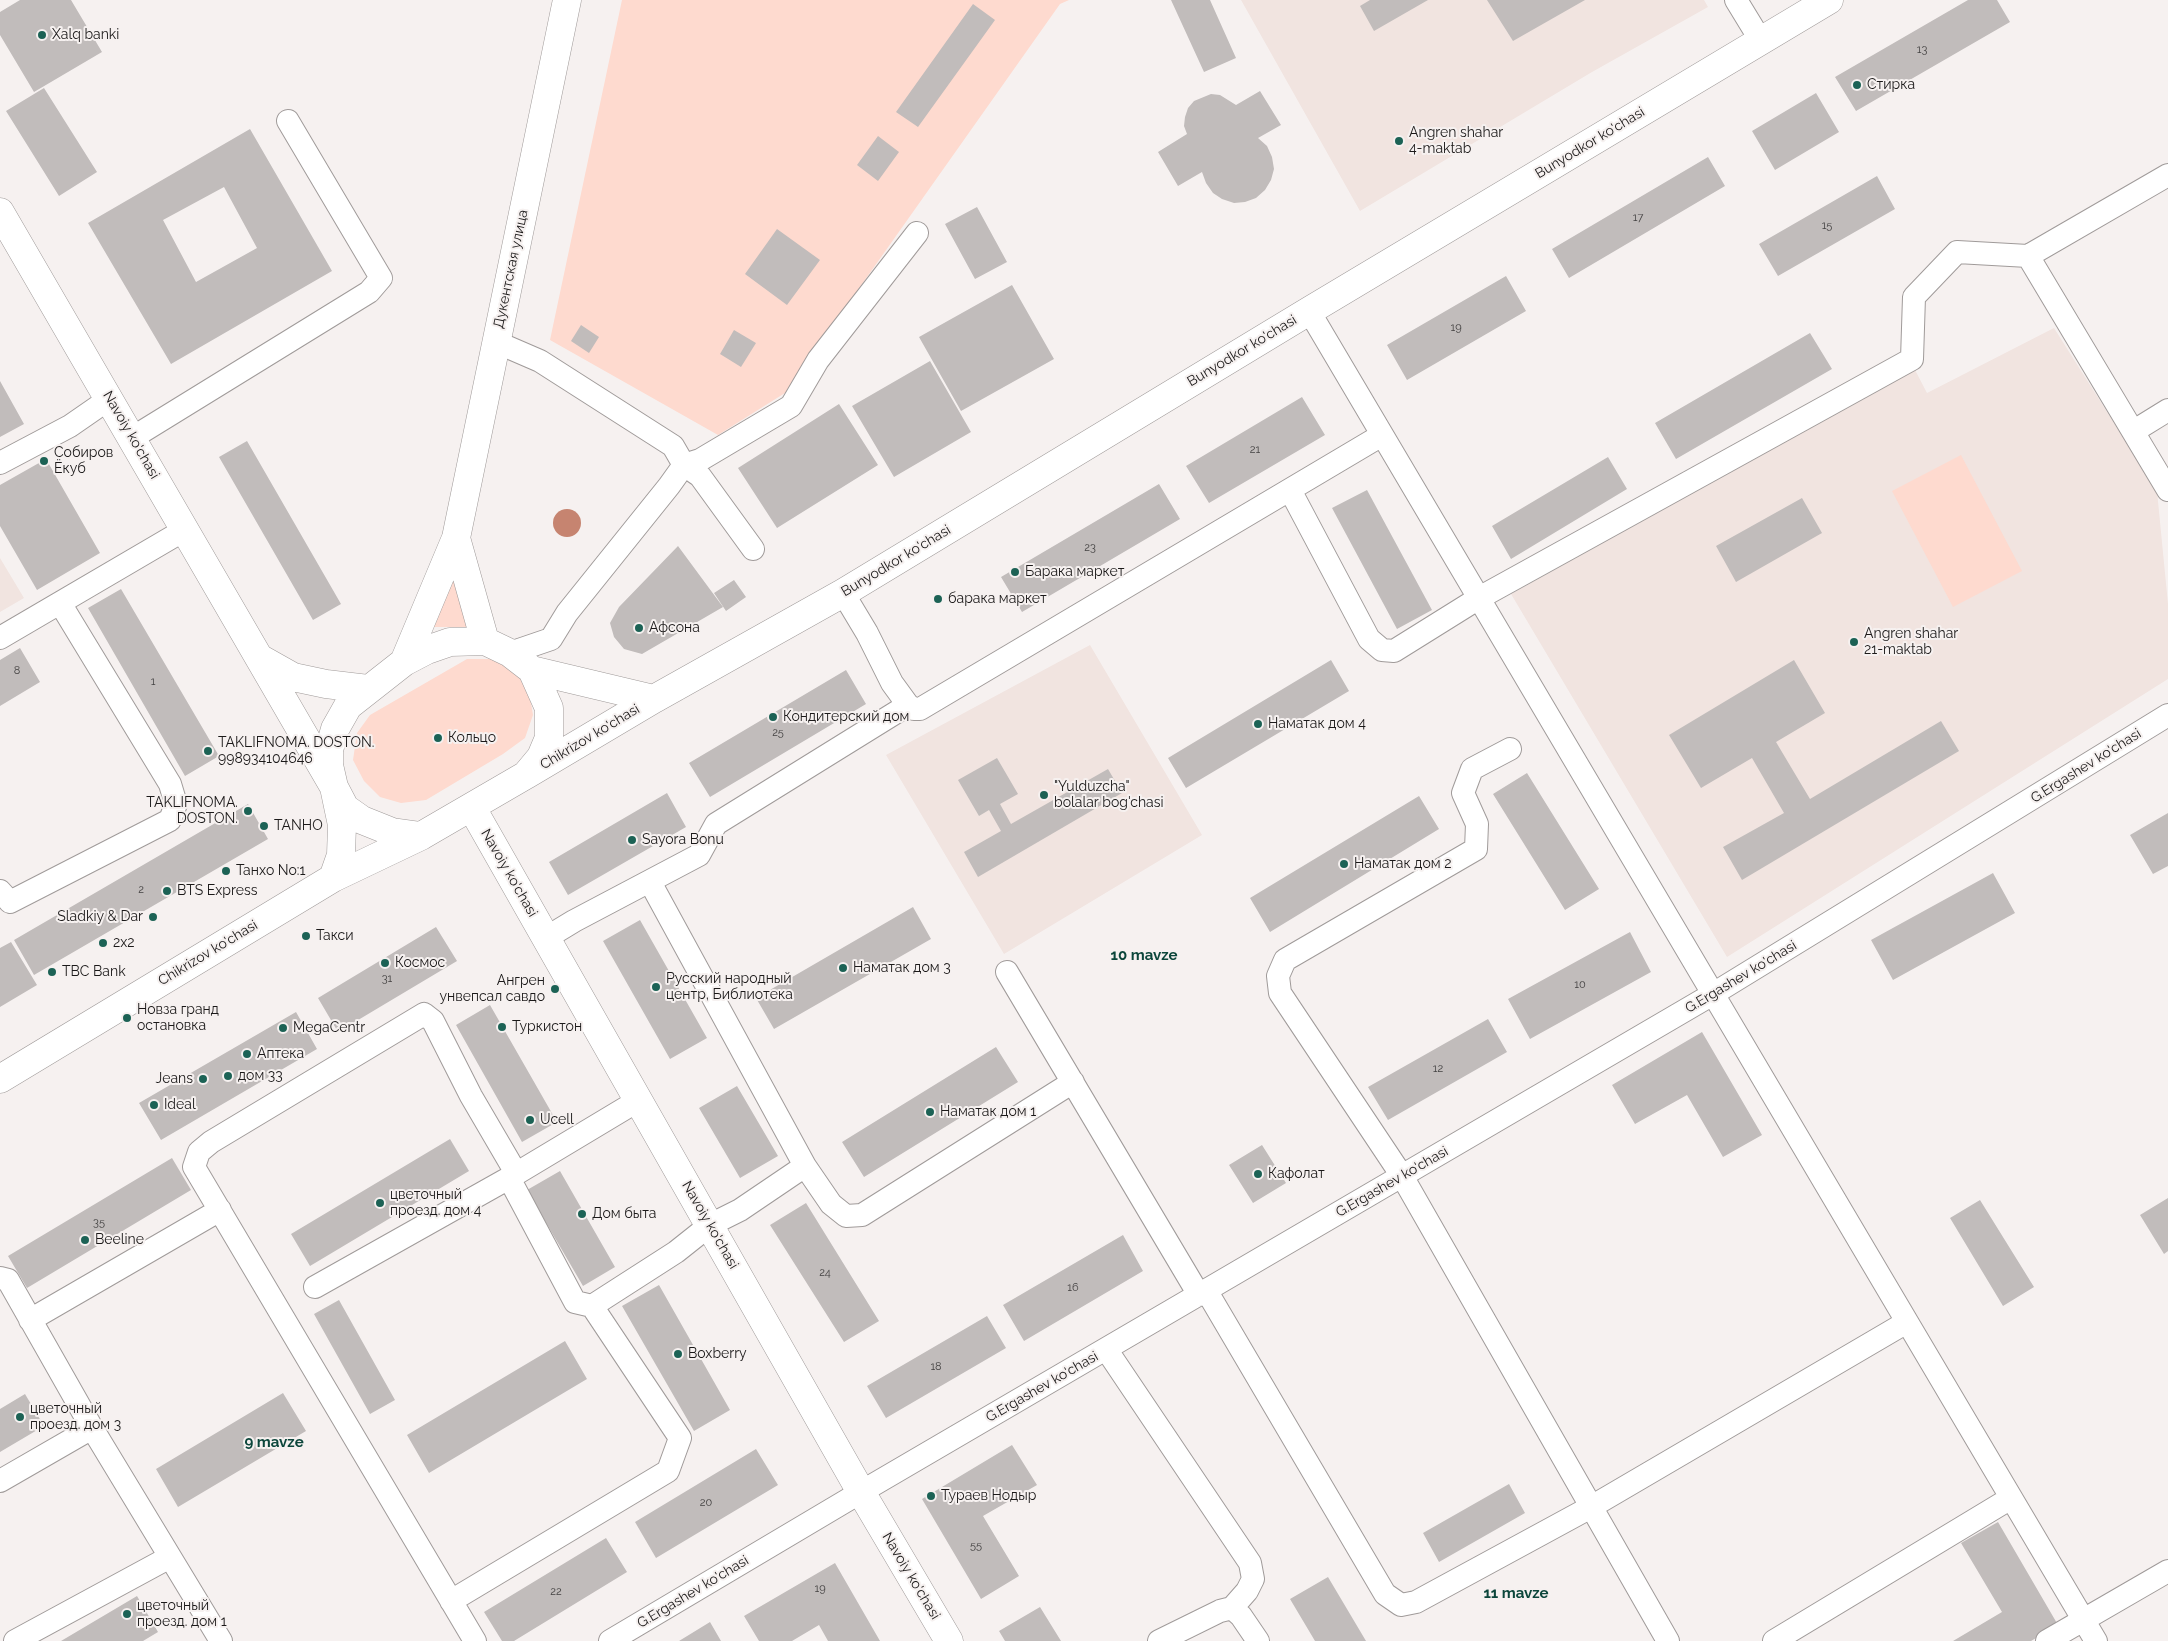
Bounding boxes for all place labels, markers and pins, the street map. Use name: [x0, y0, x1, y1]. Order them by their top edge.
place label: Xalq banki: [52, 27, 119, 43]
marker: Xalq banki: [36, 29, 48, 41]
place label: Стирка: [1867, 77, 1915, 93]
marker: Стирка: [1851, 79, 1863, 91]
place label: Angren shahar 4-maktab: [1409, 125, 1503, 158]
marker: Angren shahar 4-maktab: [1393, 135, 1405, 147]
place label: Собиров Ёкуб: [54, 445, 113, 478]
marker: Собиров Ёкуб: [38, 455, 50, 467]
place label: Барака маркет: [1025, 564, 1124, 580]
marker: Барака маркет: [1009, 566, 1021, 578]
place label: барака маркет: [948, 591, 1047, 607]
marker: барака маркет: [932, 593, 944, 605]
place label: Афсона: [649, 620, 700, 636]
marker: Афсона: [633, 622, 645, 634]
place label: Angren shahar 21-maktab: [1864, 626, 1958, 658]
marker: Angren shahar 21-maktab: [1848, 636, 1860, 648]
place label: Кондитерский дом: [783, 709, 909, 725]
marker: Кондитерский дом: [767, 711, 779, 723]
place label: Наматак дом 4: [1268, 716, 1366, 732]
marker: Наматак дом 4: [1252, 718, 1264, 730]
place label: Кольцо: [448, 730, 496, 746]
marker: Кольцо: [432, 732, 444, 744]
place label: TAKLIFNOMA. DOSTON. 998934104646: [218, 735, 374, 768]
marker: TAKLIFNOMA. DOSTON. 998934104646: [202, 745, 214, 757]
place label: "Yulduzcha" bolalar bog'chasi: [1054, 779, 1164, 812]
marker: "Yulduzcha" bolalar bog'chasi: [1038, 789, 1050, 801]
place label: TAKLIFNOMA. DOSTON.: [146, 795, 238, 828]
marker: TAKLIFNOMA. DOSTON.: [242, 805, 254, 817]
place label: TANHO: [274, 818, 323, 834]
marker: TANHO: [258, 820, 270, 832]
place label: Sayora Bonu: [642, 832, 724, 848]
marker: Sayora Bonu: [626, 834, 638, 846]
place label: Наматак дом 2: [1354, 856, 1451, 872]
marker: Наматак дом 2: [1338, 858, 1350, 870]
place label: Танхо No:1: [236, 863, 305, 879]
marker: Танхо No:1: [220, 865, 232, 877]
place label: BTS Express: [177, 883, 257, 899]
marker: BTS Express: [161, 885, 173, 897]
place label: Sladkiy & Dar: [57, 909, 143, 925]
marker: Sladkiy & Dar: [147, 911, 159, 923]
place label: Такси: [316, 928, 354, 944]
marker: Такси: [300, 930, 312, 942]
place label: 2х2: [113, 935, 135, 951]
marker: 2х2: [97, 937, 109, 949]
place label: Космос: [395, 955, 445, 971]
marker: Космос: [379, 957, 391, 969]
place label: Наматак дом 3: [853, 960, 951, 976]
marker: Наматак дом 3: [837, 962, 849, 974]
place label: TBC Bank: [62, 964, 126, 980]
marker: TBC Bank: [46, 966, 58, 978]
place label: Русский народный центр, Библиотека: [666, 971, 793, 1004]
place label: Ангрен унвепсал савдо: [440, 973, 545, 1006]
marker: Русский народный центр, Библиотека: [650, 981, 662, 993]
marker: Ангрен унвепсал савдо: [549, 983, 561, 995]
place label: Новза гранд остановка: [137, 1002, 219, 1034]
marker: Новза гранд остановка: [121, 1012, 133, 1024]
place label: Туркистон: [512, 1019, 582, 1035]
place label: MegaCentr: [293, 1020, 365, 1036]
marker: Туркистон: [496, 1021, 508, 1033]
marker: MegaCentr: [277, 1022, 289, 1034]
place label: Аптека: [257, 1046, 304, 1062]
marker: Аптека: [241, 1048, 253, 1060]
place label: дом 33: [238, 1068, 283, 1084]
marker: дом 33: [222, 1070, 234, 1082]
place label: Jeans: [156, 1071, 193, 1087]
marker: Jeans: [197, 1073, 209, 1085]
place label: Ideal: [164, 1097, 196, 1113]
marker: Ideal: [148, 1099, 160, 1111]
place label: Наматак дом 1: [940, 1104, 1036, 1120]
marker: Наматак дом 1: [924, 1106, 936, 1118]
place label: Ucell: [540, 1112, 574, 1128]
marker: Ucell: [524, 1114, 536, 1126]
place label: Кафолат: [1268, 1166, 1325, 1182]
marker: Кафолат: [1252, 1168, 1264, 1180]
place label: цветочный проезд. дом 4: [390, 1187, 481, 1220]
marker: цветочный проезд. дом 4: [374, 1197, 386, 1209]
place label: Дом быта: [592, 1206, 656, 1222]
marker: Дом быта: [576, 1208, 588, 1220]
place label: Beeline: [95, 1232, 144, 1248]
marker: Beeline: [79, 1234, 91, 1246]
place label: Boxberry: [688, 1346, 747, 1362]
marker: Boxberry: [672, 1348, 684, 1360]
place label: цветочный проезд. дом 3: [30, 1401, 121, 1434]
marker: цветочный проезд. дом 3: [14, 1411, 26, 1423]
place label: Тураев Нодыр: [941, 1488, 1036, 1504]
marker: Тураев Нодыр: [925, 1490, 937, 1502]
place label: цветочный проезд. дом 1: [137, 1598, 227, 1630]
marker: цветочный проезд. дом 1: [121, 1608, 133, 1620]

